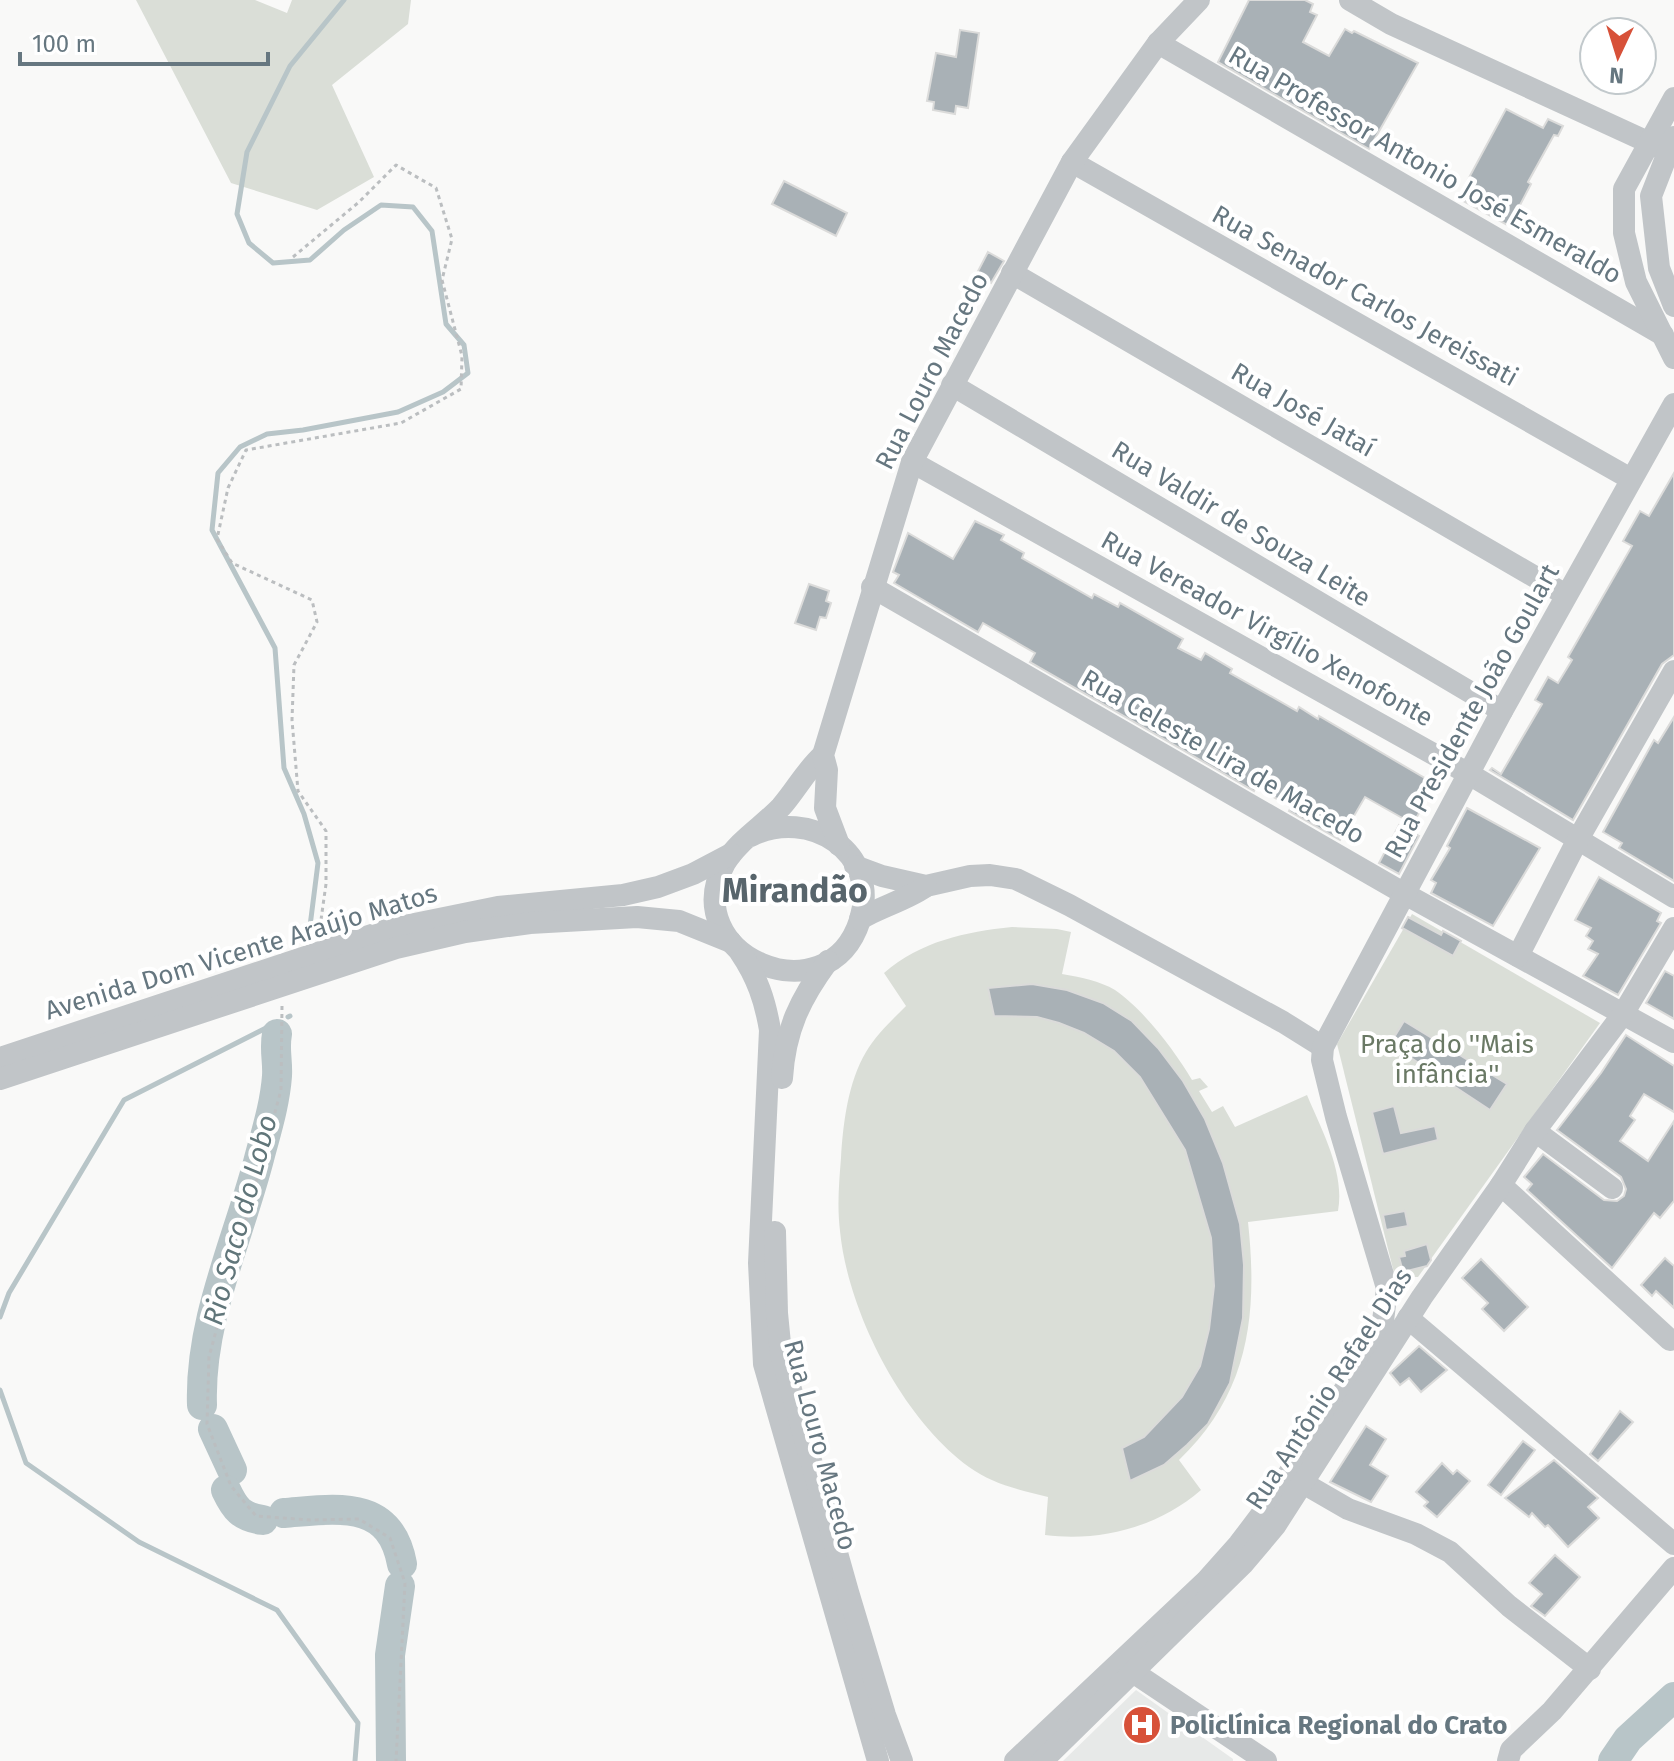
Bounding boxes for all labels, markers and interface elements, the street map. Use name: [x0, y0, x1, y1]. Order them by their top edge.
scale bar: [20, 16, 268, 66]
north arrow: [1578, 16, 1658, 96]
text: 100 m: [32, 30, 96, 58]
street label: Rua Professor Antonio José Esmeraldo: [1223, 39, 1627, 291]
text: N: [1608, 61, 1625, 89]
street label: Rua Senador Carlos Jereissati: [1207, 199, 1523, 393]
street label: Rua Louro Macedo: [869, 267, 995, 475]
street label: Rua José Jataí: [1226, 356, 1380, 464]
street label: Rua Valdir de Souza Leite: [1106, 434, 1376, 614]
street label: Rua Vereador Virgílio Xenofonte: [1096, 525, 1438, 733]
street label: Rua Presidente João Goulart: [1378, 558, 1566, 863]
street label: Rua Celeste Lira de Macedo: [1076, 663, 1370, 851]
district label: Mirandão: [722, 870, 868, 911]
street label: Avenida Dom Vicente Araújo Matos: [41, 877, 441, 1027]
park label: Praça do ''Mais infância'': [1360, 1029, 1534, 1090]
water label: Rio Saco do Lobo: [196, 1111, 284, 1329]
street label: Rua Antônio Rafael Dias: [1239, 1263, 1419, 1515]
street label: Rua Louro Macedo: [777, 1336, 863, 1554]
hospital icon: Policlínica Regional do Crato: [1121, 1704, 1163, 1746]
place label: Policlínica Regional do Crato: [1170, 1710, 1507, 1741]

